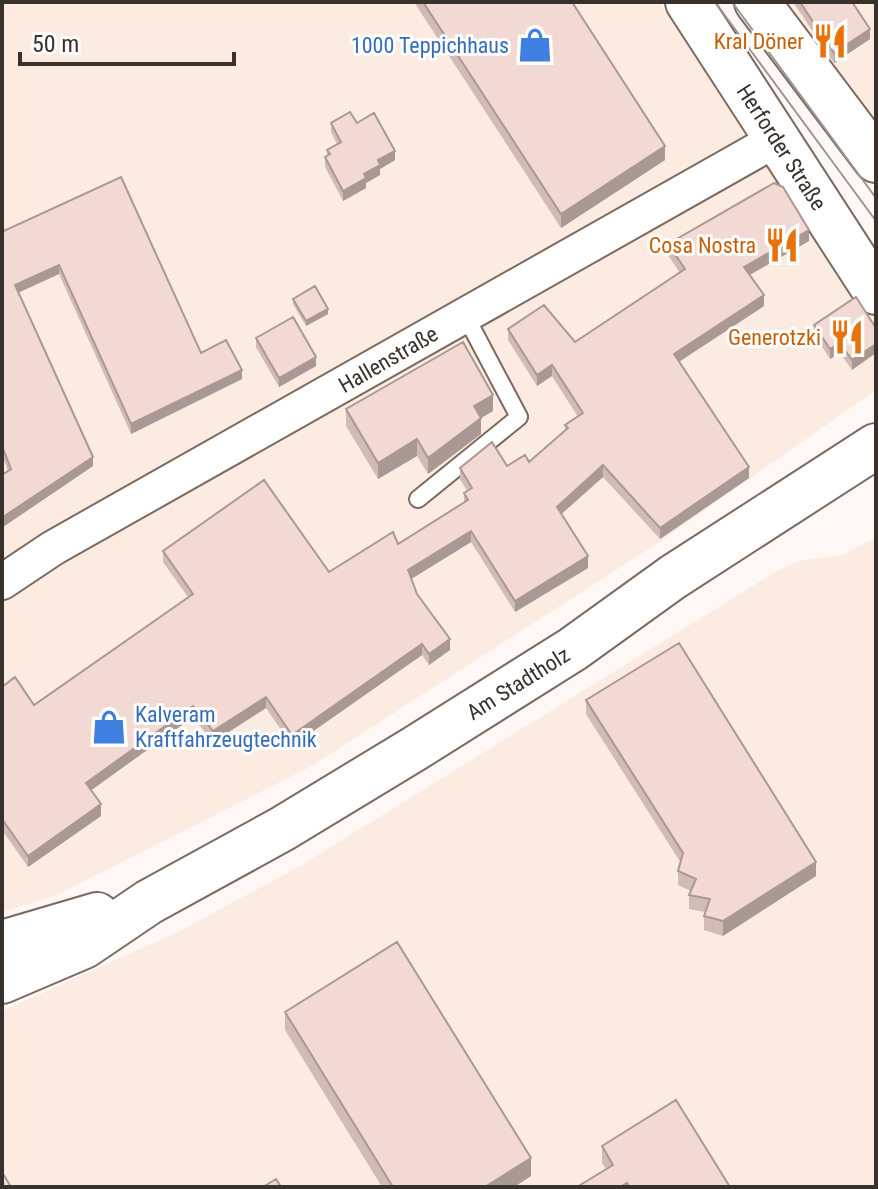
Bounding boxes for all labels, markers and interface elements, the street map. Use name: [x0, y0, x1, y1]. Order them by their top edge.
scale bar: [20, 16, 234, 66]
restaurant icon: Kral Döner: [811, 22, 849, 60]
shop icon: 1000 Teppichhaus: [516, 26, 554, 64]
place label: Kral Döner: [714, 29, 804, 54]
text: 50 m: [32, 30, 79, 58]
place label: 1000 Teppichhaus: [351, 33, 509, 58]
street label: Herforder Straße: [732, 80, 832, 215]
restaurant icon: Cosa Nostra: [763, 226, 801, 264]
place label: Cosa Nostra: [649, 233, 756, 258]
restaurant icon: Generotzki: [828, 318, 866, 356]
street label: Hallenstraße: [334, 321, 442, 398]
place label: Generotzki: [728, 325, 821, 350]
street label: Am Stadtholz: [462, 642, 574, 725]
place label: Kalveram Kraftfahrzeugtechnik: [135, 702, 317, 752]
shop icon: Kalveram Kraftfahrzeugtechnik: [90, 708, 128, 746]

